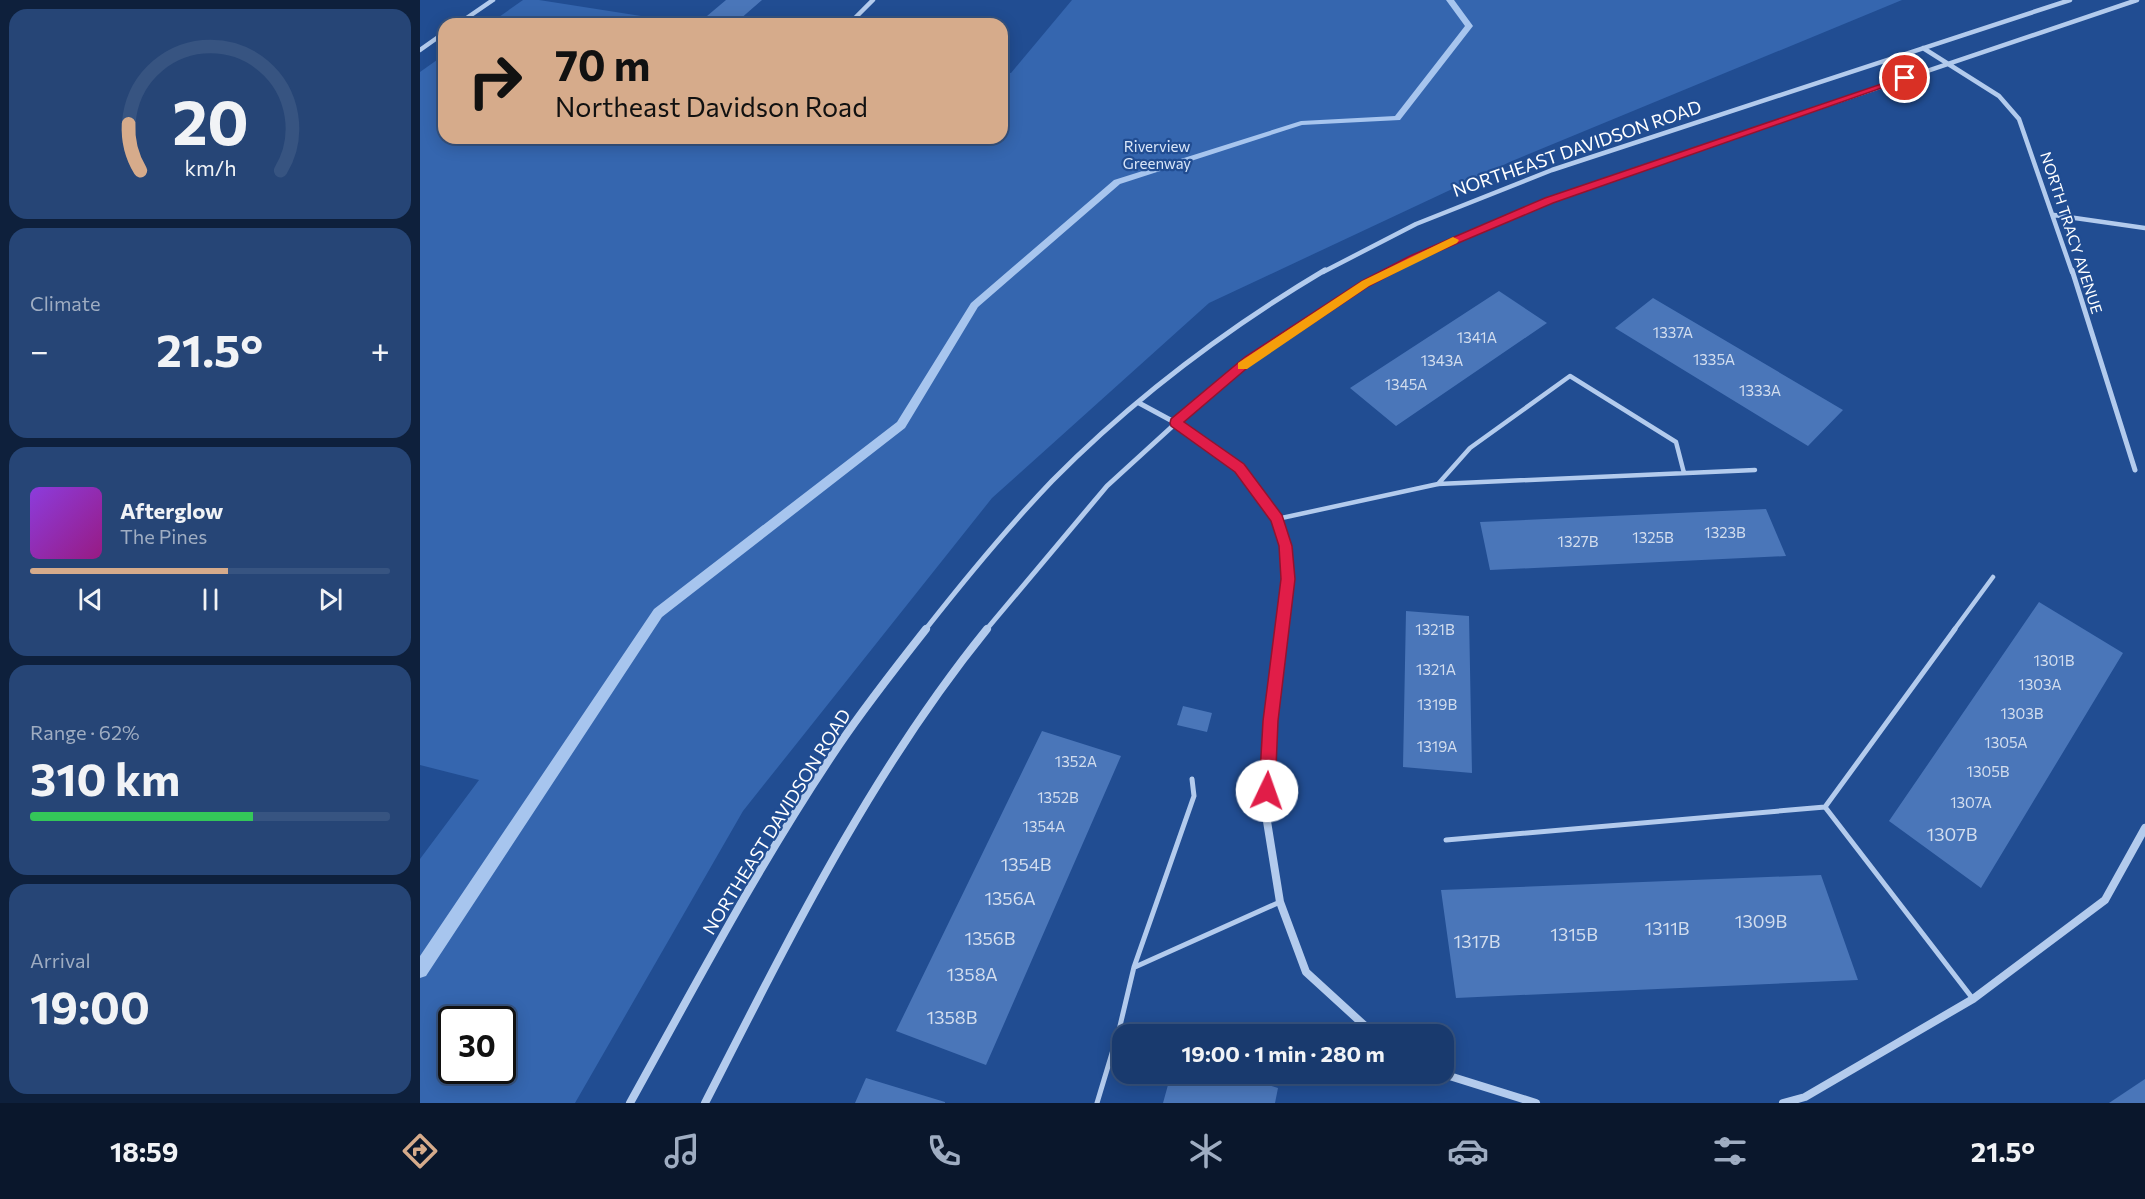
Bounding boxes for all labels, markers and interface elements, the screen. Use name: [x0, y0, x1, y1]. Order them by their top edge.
text: 70 m: [555, 38, 650, 90]
icon: right: [456, 42, 534, 120]
pin: [1879, 52, 1930, 103]
icon: arrive: [1888, 61, 1921, 94]
text: 20: [172, 82, 248, 158]
text: Northeast Davidson Road: [555, 90, 868, 123]
street label: NORTHEAST DAVIDSON ROAD: [1449, 95, 1704, 201]
park label: Riverview Greenway: [1123, 137, 1191, 172]
street label: NORTH TRACY AVENUE: [2037, 149, 2107, 316]
text: km/h: [184, 154, 236, 180]
text: Climate: [30, 291, 100, 315]
text: 21.5°: [156, 321, 263, 376]
house number: 1337A: [1653, 323, 1693, 341]
house number: 1341A: [1457, 328, 1497, 346]
text: −: [30, 329, 49, 370]
text: +: [371, 329, 390, 370]
house number: 1335A: [1693, 350, 1735, 368]
house number: 1343A: [1421, 351, 1463, 369]
house number: 1345A: [1385, 375, 1427, 393]
house number: 1333A: [1739, 381, 1781, 399]
text: Afterglow: [120, 497, 223, 524]
house number: 1323B: [1704, 523, 1746, 541]
text: The Pines: [120, 524, 207, 548]
house number: 1325B: [1632, 528, 1674, 546]
house number: 1327B: [1558, 532, 1599, 550]
icon: previous: [74, 583, 107, 616]
icon: pause: [194, 583, 227, 616]
icon: next: [314, 583, 347, 616]
house number: 1321B: [1415, 620, 1455, 638]
house number: 1301B: [2034, 651, 2075, 669]
house number: 1321A: [1416, 660, 1456, 678]
house number: 1303A: [2018, 675, 2062, 693]
house number: 1319B: [1417, 695, 1457, 713]
house number: 1303B: [2001, 704, 2044, 722]
street label: NORTHEAST DAVIDSON ROAD: [697, 705, 855, 938]
text: Range · 62%: [30, 720, 140, 744]
house number: 1305A: [1984, 733, 2028, 751]
house number: 1319A: [1417, 737, 1457, 755]
text: 310 km: [30, 750, 180, 805]
house number: 1352A: [1055, 752, 1097, 770]
position arrow: [1235, 759, 1299, 823]
house number: 1305B: [1966, 762, 2010, 780]
house number: 1352B: [1037, 788, 1079, 806]
house number: 1307A: [1950, 793, 1992, 811]
house number: 1354A: [1023, 817, 1065, 835]
house number: 1307B: [1927, 823, 1977, 845]
house number: 1354B: [1001, 853, 1051, 875]
house number: 1356A: [984, 887, 1036, 909]
house number: 1309B: [1735, 910, 1787, 932]
house number: 1311B: [1645, 917, 1689, 939]
house number: 1315B: [1550, 923, 1598, 945]
house number: 1356B: [965, 927, 1015, 949]
house number: 1317B: [1454, 930, 1500, 952]
text: Arrival: [30, 948, 91, 972]
house number: 1358A: [946, 963, 998, 985]
text: 19:00: [30, 978, 150, 1033]
speed limit sign: 30: [438, 1006, 516, 1084]
house number: 1358B: [927, 1006, 977, 1028]
text: 19:00 · 1 min · 280 m: [1181, 1040, 1385, 1067]
icon: directions: [399, 1130, 441, 1172]
icon: music: [661, 1130, 703, 1172]
icon: phone: [923, 1130, 965, 1172]
icon: climate: [1185, 1130, 1227, 1172]
icon: car: [1447, 1130, 1489, 1172]
icon: filters: [1709, 1130, 1751, 1172]
text: 18:59: [110, 1135, 178, 1168]
text: 21.5°: [1971, 1135, 2035, 1168]

